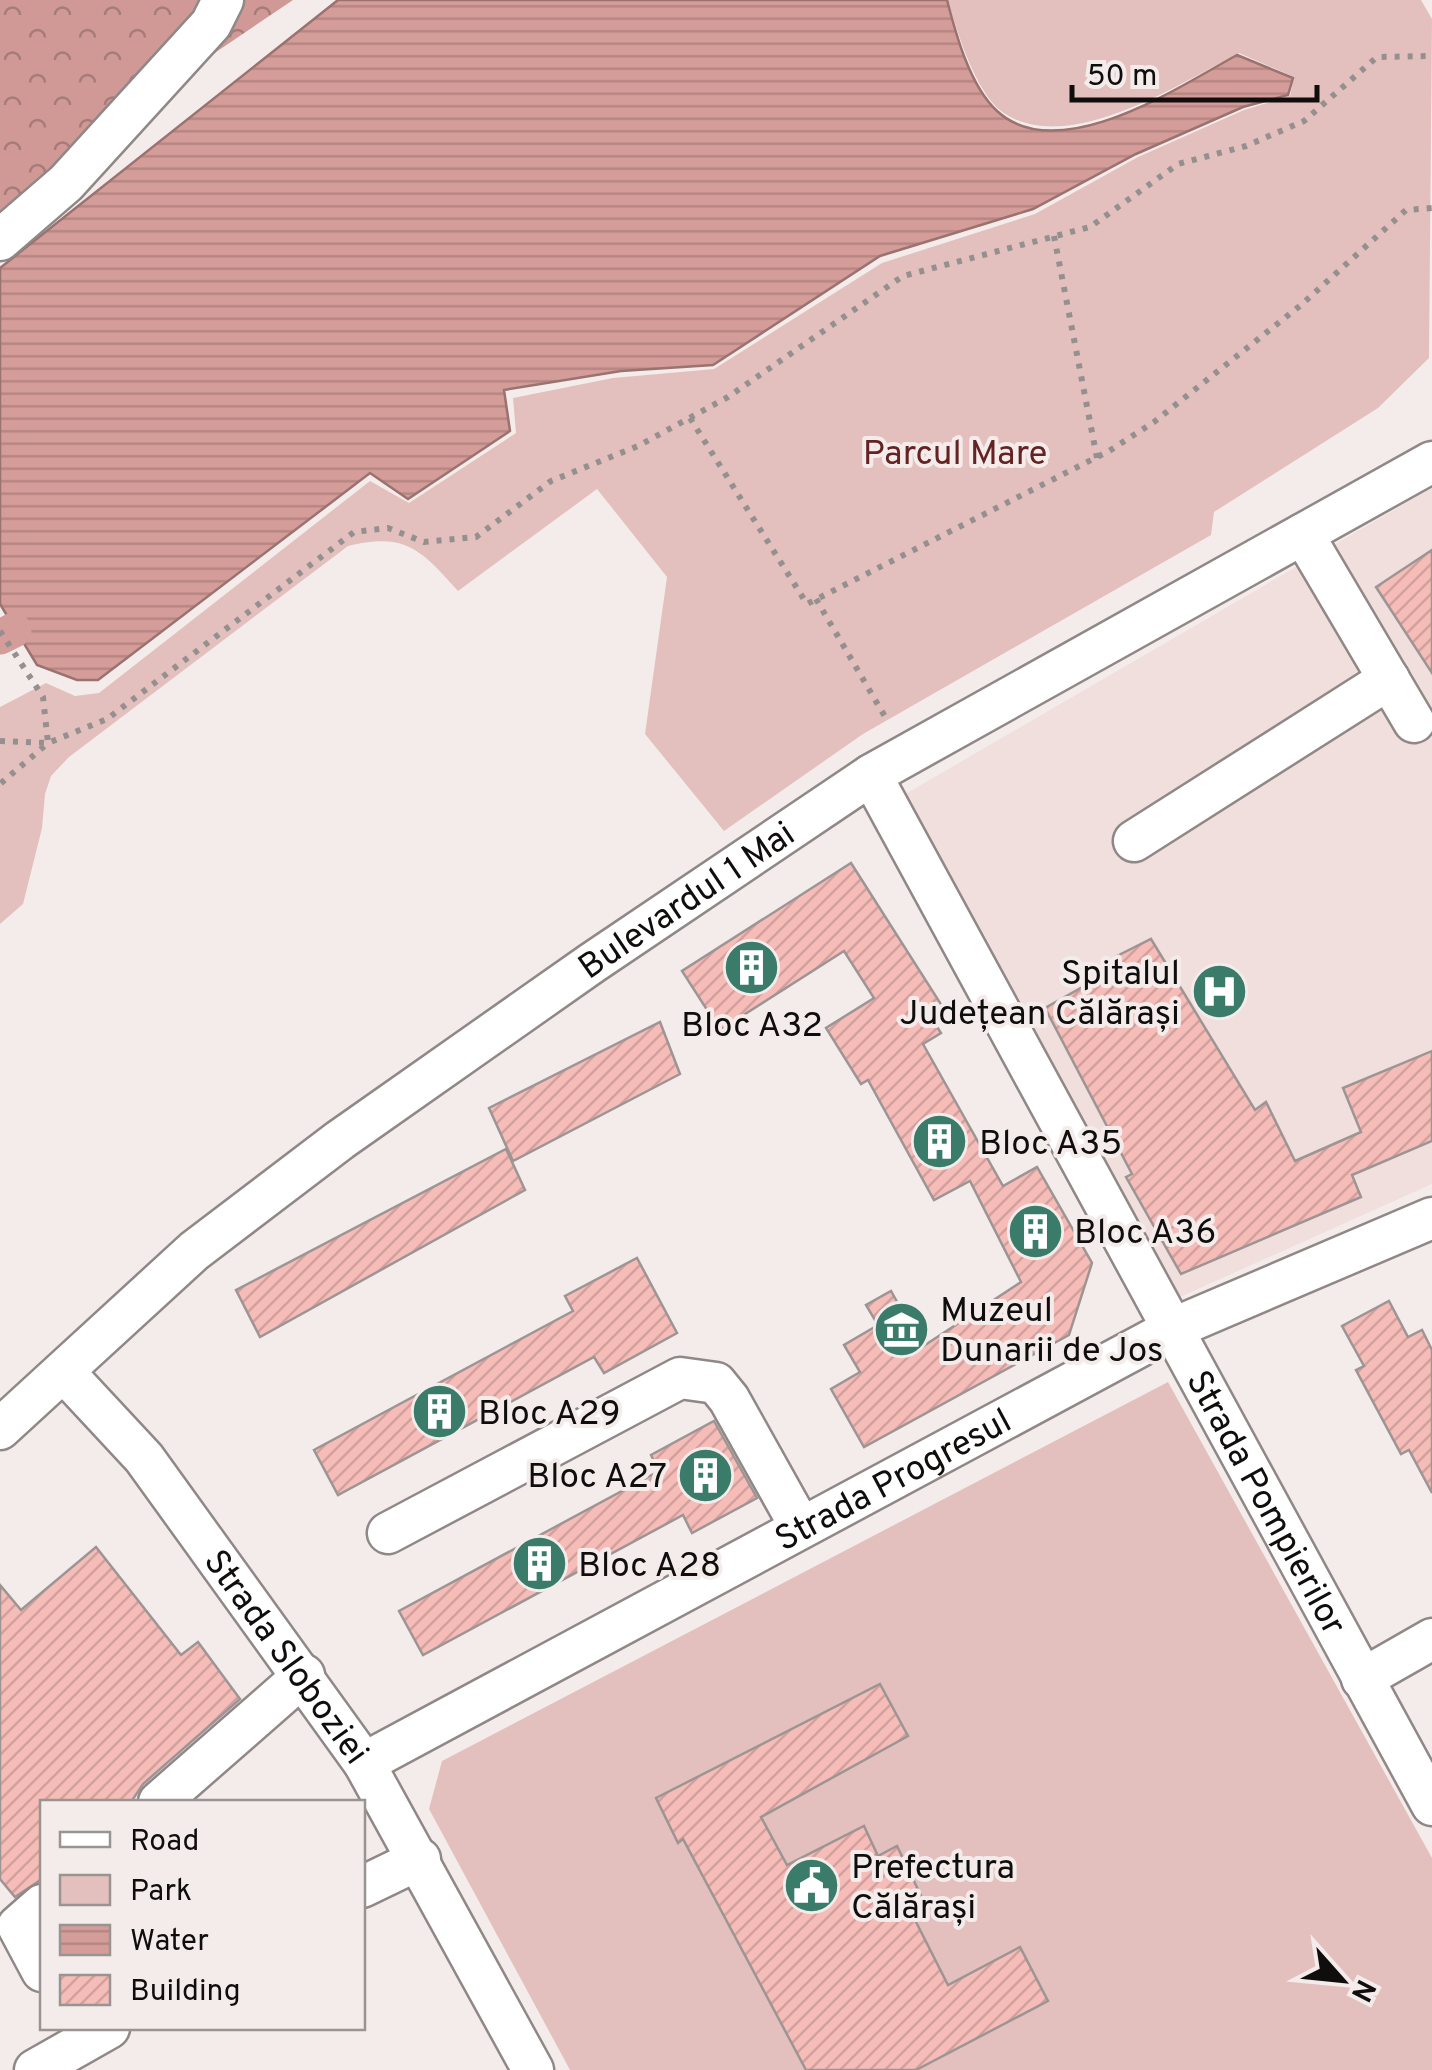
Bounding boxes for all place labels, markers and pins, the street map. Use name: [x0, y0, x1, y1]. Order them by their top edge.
building icon: Bloc A32: [722, 938, 782, 998]
place label: Spitalul Județean Călărași: [900, 953, 1180, 1037]
hospital icon: Spitalul Județean Călărași: [1189, 962, 1249, 1022]
place label: Bloc A32: [681, 1005, 823, 1049]
building icon: Bloc A35: [910, 1112, 970, 1172]
place label: Bloc A35: [979, 1123, 1122, 1167]
building icon: Bloc A36: [1005, 1201, 1065, 1261]
place label: Bloc A36: [1074, 1212, 1216, 1256]
place label: Muzeul Dunarii de Jos: [940, 1290, 1163, 1374]
museum icon: Muzeul Dunarii de Jos: [871, 1299, 931, 1359]
building icon: Bloc A29: [409, 1382, 469, 1442]
place label: Bloc A29: [478, 1393, 621, 1437]
building icon: Bloc A27: [676, 1445, 736, 1505]
place label: Bloc A27: [527, 1456, 667, 1500]
building icon: Bloc A28: [509, 1534, 569, 1594]
place label: Bloc A28: [578, 1545, 721, 1589]
place label: Prefectura Călărași: [851, 1847, 1015, 1931]
public building icon: Prefectura Călărași: [782, 1856, 842, 1916]

